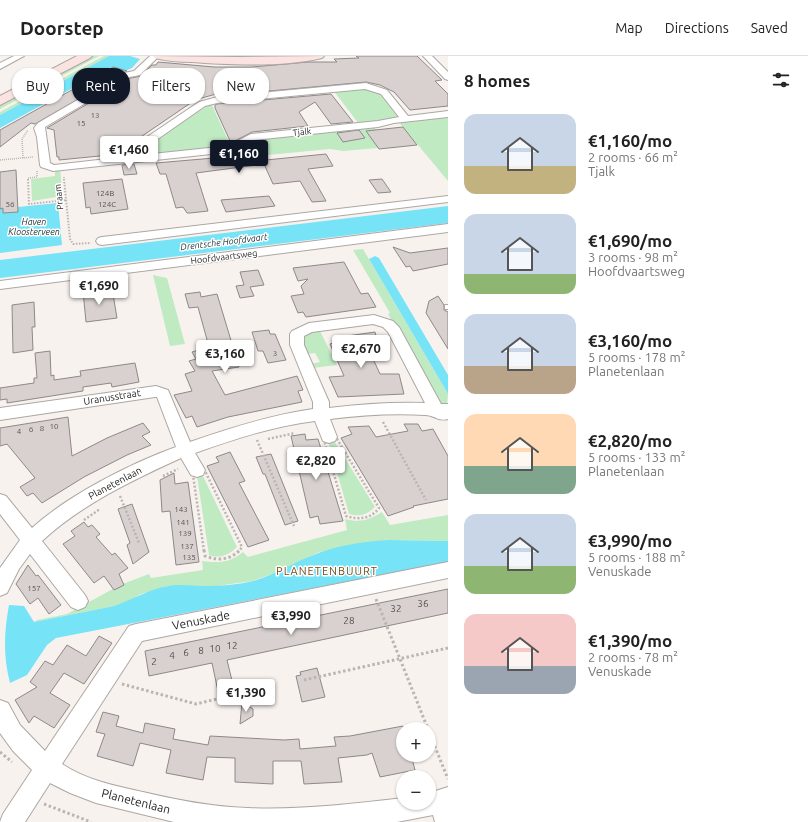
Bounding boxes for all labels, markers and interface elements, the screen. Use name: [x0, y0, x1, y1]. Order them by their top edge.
text: Doorstep: [20, 17, 104, 39]
text: Map: [615, 20, 643, 36]
text: Directions: [665, 20, 729, 36]
text: Saved: [751, 20, 788, 36]
chip: Buy: [12, 68, 64, 104]
chip: Rent: [72, 68, 130, 104]
chip: Filters: [138, 68, 205, 104]
chip: New: [213, 68, 269, 104]
icon: filters: [770, 69, 792, 91]
text: 8 homes: [464, 71, 530, 90]
house number: 13: [90, 111, 100, 120]
house number: 15: [76, 119, 86, 128]
street label: Tjalk: [292, 126, 312, 138]
icon: home: [496, 130, 544, 178]
text: €1,160/mo: [588, 131, 672, 150]
pin: €1,460: [96, 136, 162, 170]
pin: €1,160: [206, 140, 272, 174]
text: €1,460: [109, 142, 149, 156]
text: €1,160: [219, 146, 259, 160]
text: 2 rooms · 66 m²: [588, 150, 678, 164]
text: Tjalk: [588, 164, 615, 178]
street label: Praam: [53, 183, 65, 210]
house number: 124B: [96, 189, 114, 198]
house number: 56: [5, 200, 15, 209]
house number: 124C: [98, 200, 116, 209]
water label: Haven Kloosterveen: [8, 217, 60, 237]
icon: home: [496, 230, 544, 278]
text: €1,690/mo: [588, 231, 672, 250]
water label: Drentsche Hoofdvaart: [180, 232, 269, 252]
street label: Hoofdvaartsweg: [190, 248, 258, 266]
text: 3 rooms · 98 m²: [588, 250, 678, 264]
text: Hoofdvaartsweg: [588, 264, 685, 278]
pin: €1,690: [66, 272, 132, 306]
text: €1,690: [79, 278, 119, 292]
icon: home: [496, 330, 544, 378]
text: €3,160/mo: [588, 331, 672, 350]
pin: €2,670: [328, 335, 394, 369]
pin: €3,160: [192, 340, 258, 374]
text: €2,670: [341, 341, 381, 355]
text: €3,160: [205, 346, 245, 360]
house number: 3: [273, 349, 277, 358]
text: 5 rooms · 178 m²: [588, 350, 685, 364]
text: Planetenlaan: [588, 364, 664, 378]
street label: Uranusstraat: [83, 387, 141, 407]
house number: 10: [49, 422, 59, 431]
house number: 8: [40, 424, 45, 433]
house number: 6: [29, 425, 34, 434]
house number: 4: [17, 427, 22, 436]
icon: home: [496, 430, 544, 478]
text: €2,820/mo: [588, 431, 672, 450]
pin: €2,820: [283, 447, 349, 481]
text: 5 rooms · 133 m²: [588, 450, 685, 464]
text: €2,820: [296, 453, 336, 467]
street label: Planetenlaan: [86, 464, 144, 502]
text: Planetenlaan: [588, 464, 664, 478]
house number: 143: [174, 505, 188, 514]
house number: 141: [176, 518, 190, 527]
house number: 139: [178, 529, 192, 538]
icon: home: [496, 530, 544, 578]
text: €3,990/mo: [588, 531, 672, 550]
house number: 137: [180, 542, 194, 551]
text: 5 rooms · 188 m²: [588, 550, 685, 564]
house number: 135: [182, 553, 196, 562]
text: Venuskade: [588, 564, 651, 578]
district label: PLANETENBUURT: [276, 565, 378, 577]
house number: 157: [27, 584, 41, 593]
house number: 36: [417, 598, 429, 609]
pin: €3,990: [258, 602, 324, 636]
house number: 32: [390, 603, 402, 614]
street label: Venuskade: [171, 608, 231, 632]
text: €3,990: [271, 608, 311, 622]
house number: 28: [343, 615, 355, 626]
icon: home: [496, 630, 544, 678]
text: €1,390/mo: [588, 631, 672, 650]
house number: 12: [226, 640, 238, 651]
house number: 10: [209, 643, 221, 654]
house number: 8: [198, 645, 204, 656]
house number: 6: [183, 647, 189, 658]
house number: 4: [169, 650, 175, 661]
text: 2 rooms · 78 m²: [588, 650, 678, 664]
house number: 2: [151, 656, 157, 667]
text: Venuskade: [588, 664, 651, 678]
pin: €1,390: [213, 679, 279, 713]
text: €1,390: [226, 685, 266, 699]
map controls: [396, 722, 436, 810]
button: +: [396, 722, 436, 762]
button: −: [396, 770, 436, 810]
street label: Planetenlaan: [100, 786, 172, 816]

